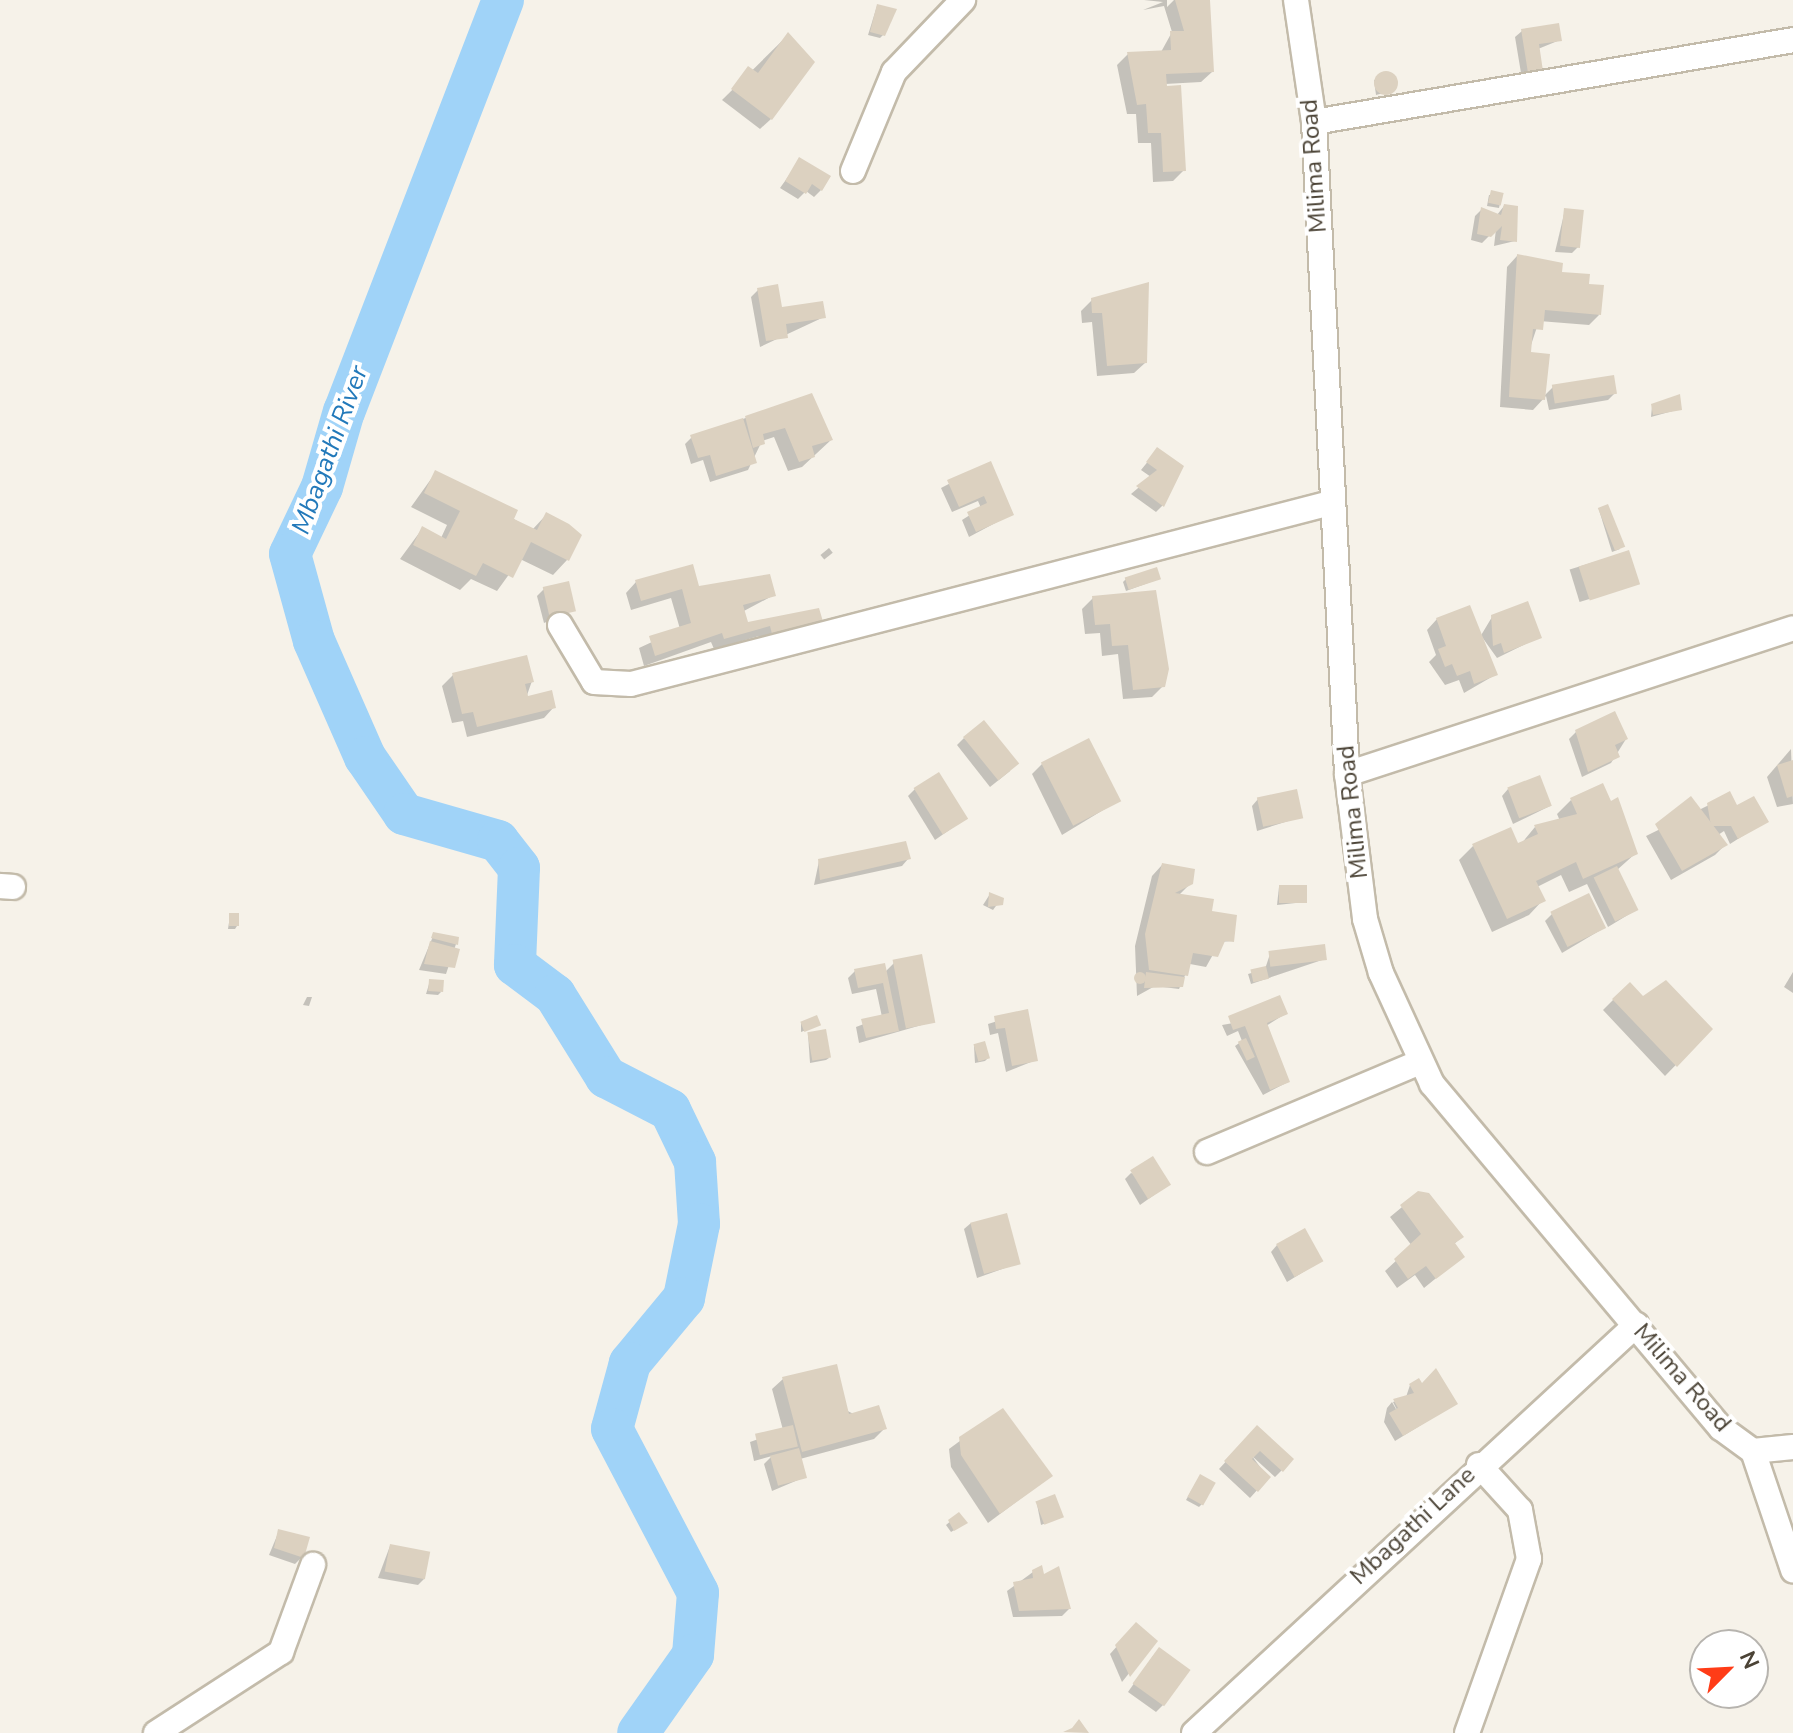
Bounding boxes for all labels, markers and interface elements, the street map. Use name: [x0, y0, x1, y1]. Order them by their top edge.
street label: Milima Road: [1295, 98, 1333, 234]
water label: Mbagathi River: [285, 362, 375, 538]
street label: Milima Road: [1332, 744, 1374, 880]
street label: Milima Road: [1627, 1318, 1737, 1438]
street label: Mbagathi Lane: [1345, 1461, 1481, 1591]
north arrow: [1689, 1629, 1769, 1709]
text: N: [1732, 1646, 1766, 1674]

